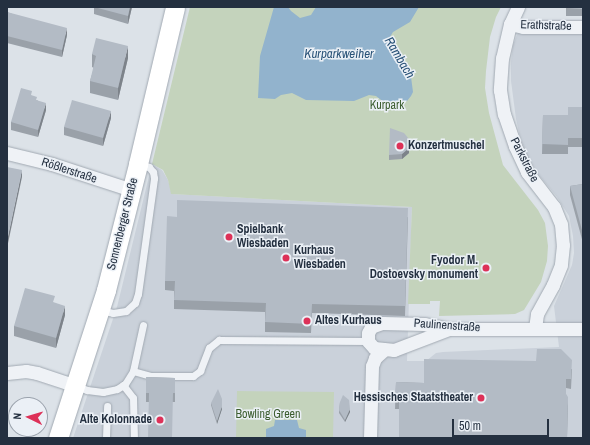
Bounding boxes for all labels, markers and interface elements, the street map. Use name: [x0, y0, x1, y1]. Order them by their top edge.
street label: Erathstraße: [520, 18, 572, 34]
water label: Rambach: [381, 34, 417, 82]
water label: Kurparkweiher: [304, 46, 374, 62]
park label: Kurpark: [370, 99, 404, 113]
street label: Parkstraße: [507, 135, 541, 185]
place label: Konzertmuschel: [408, 139, 485, 153]
marker: Konzertmuschel: [395, 141, 405, 151]
street label: Rößlerstraße: [39, 155, 99, 187]
street label: Sonnenberger Straße: [105, 176, 141, 272]
place label: Spielbank Wiesbaden: [237, 223, 289, 251]
marker: Spielbank Wiesbaden: [224, 232, 234, 242]
place label: Kurhaus Wiesbaden: [294, 244, 346, 272]
marker: Kurhaus Wiesbaden: [281, 253, 291, 263]
place label: Fyodor M. Dostoevsky monument: [370, 254, 478, 282]
marker: Fyodor M. Dostoevsky monument: [481, 263, 491, 273]
place label: Altes Kurhaus: [315, 314, 382, 328]
marker: Altes Kurhaus: [302, 316, 312, 326]
street label: Paulinenstraße: [413, 316, 481, 336]
place label: Hessisches Staatstheater: [354, 391, 473, 405]
marker: Hessisches Staatstheater: [476, 393, 486, 403]
north arrow: [8, 397, 48, 437]
park label: Bowling Green: [235, 408, 301, 422]
scale bar: [454, 411, 551, 437]
text: N: [10, 412, 24, 420]
place label: Alte Kolonnade: [80, 413, 152, 427]
marker: Alte Kolonnade: [155, 415, 165, 425]
text: 50 m: [459, 418, 481, 434]

